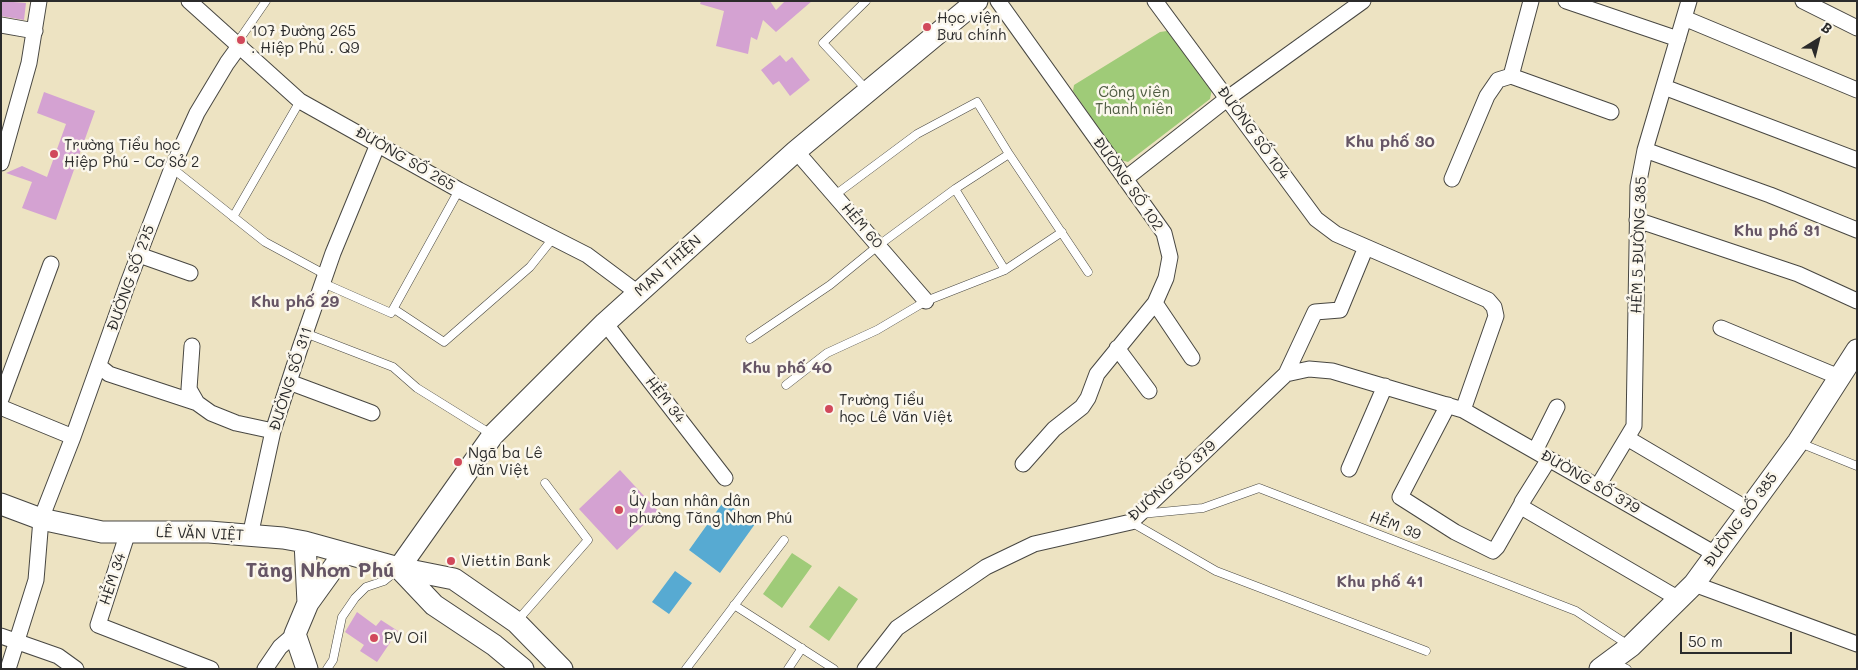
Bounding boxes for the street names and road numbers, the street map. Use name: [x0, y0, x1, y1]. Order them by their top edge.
street label: ĐƯỜNG SỐ 104: [1213, 83, 1293, 183]
street label: ĐƯỜNG SỐ 265: [352, 123, 458, 195]
street label: ĐƯỜNG SỐ 102: [1089, 134, 1167, 234]
street label: HẺM 5 ĐƯỜNG 385: [1628, 176, 1650, 314]
street label: HẺM 60: [837, 200, 887, 252]
street label: ĐƯỜNG SỐ 275: [103, 223, 159, 333]
street label: MAN THIỆN: [631, 231, 705, 301]
street label: ĐƯỜNG SỐ 311: [266, 325, 316, 433]
street label: HẺM 34: [641, 373, 689, 427]
street label: ĐƯỜNG SỐ 379: [1124, 437, 1220, 525]
street label: ĐƯỜNG SỐ 379: [1537, 446, 1643, 518]
street label: ĐƯỜNG SỐ 385: [1701, 469, 1781, 571]
street label: HẺM 39: [1367, 508, 1423, 544]
street label: LÊ VĂN VIỆT: [156, 523, 244, 545]
street label: HẺM 34: [96, 551, 130, 607]

